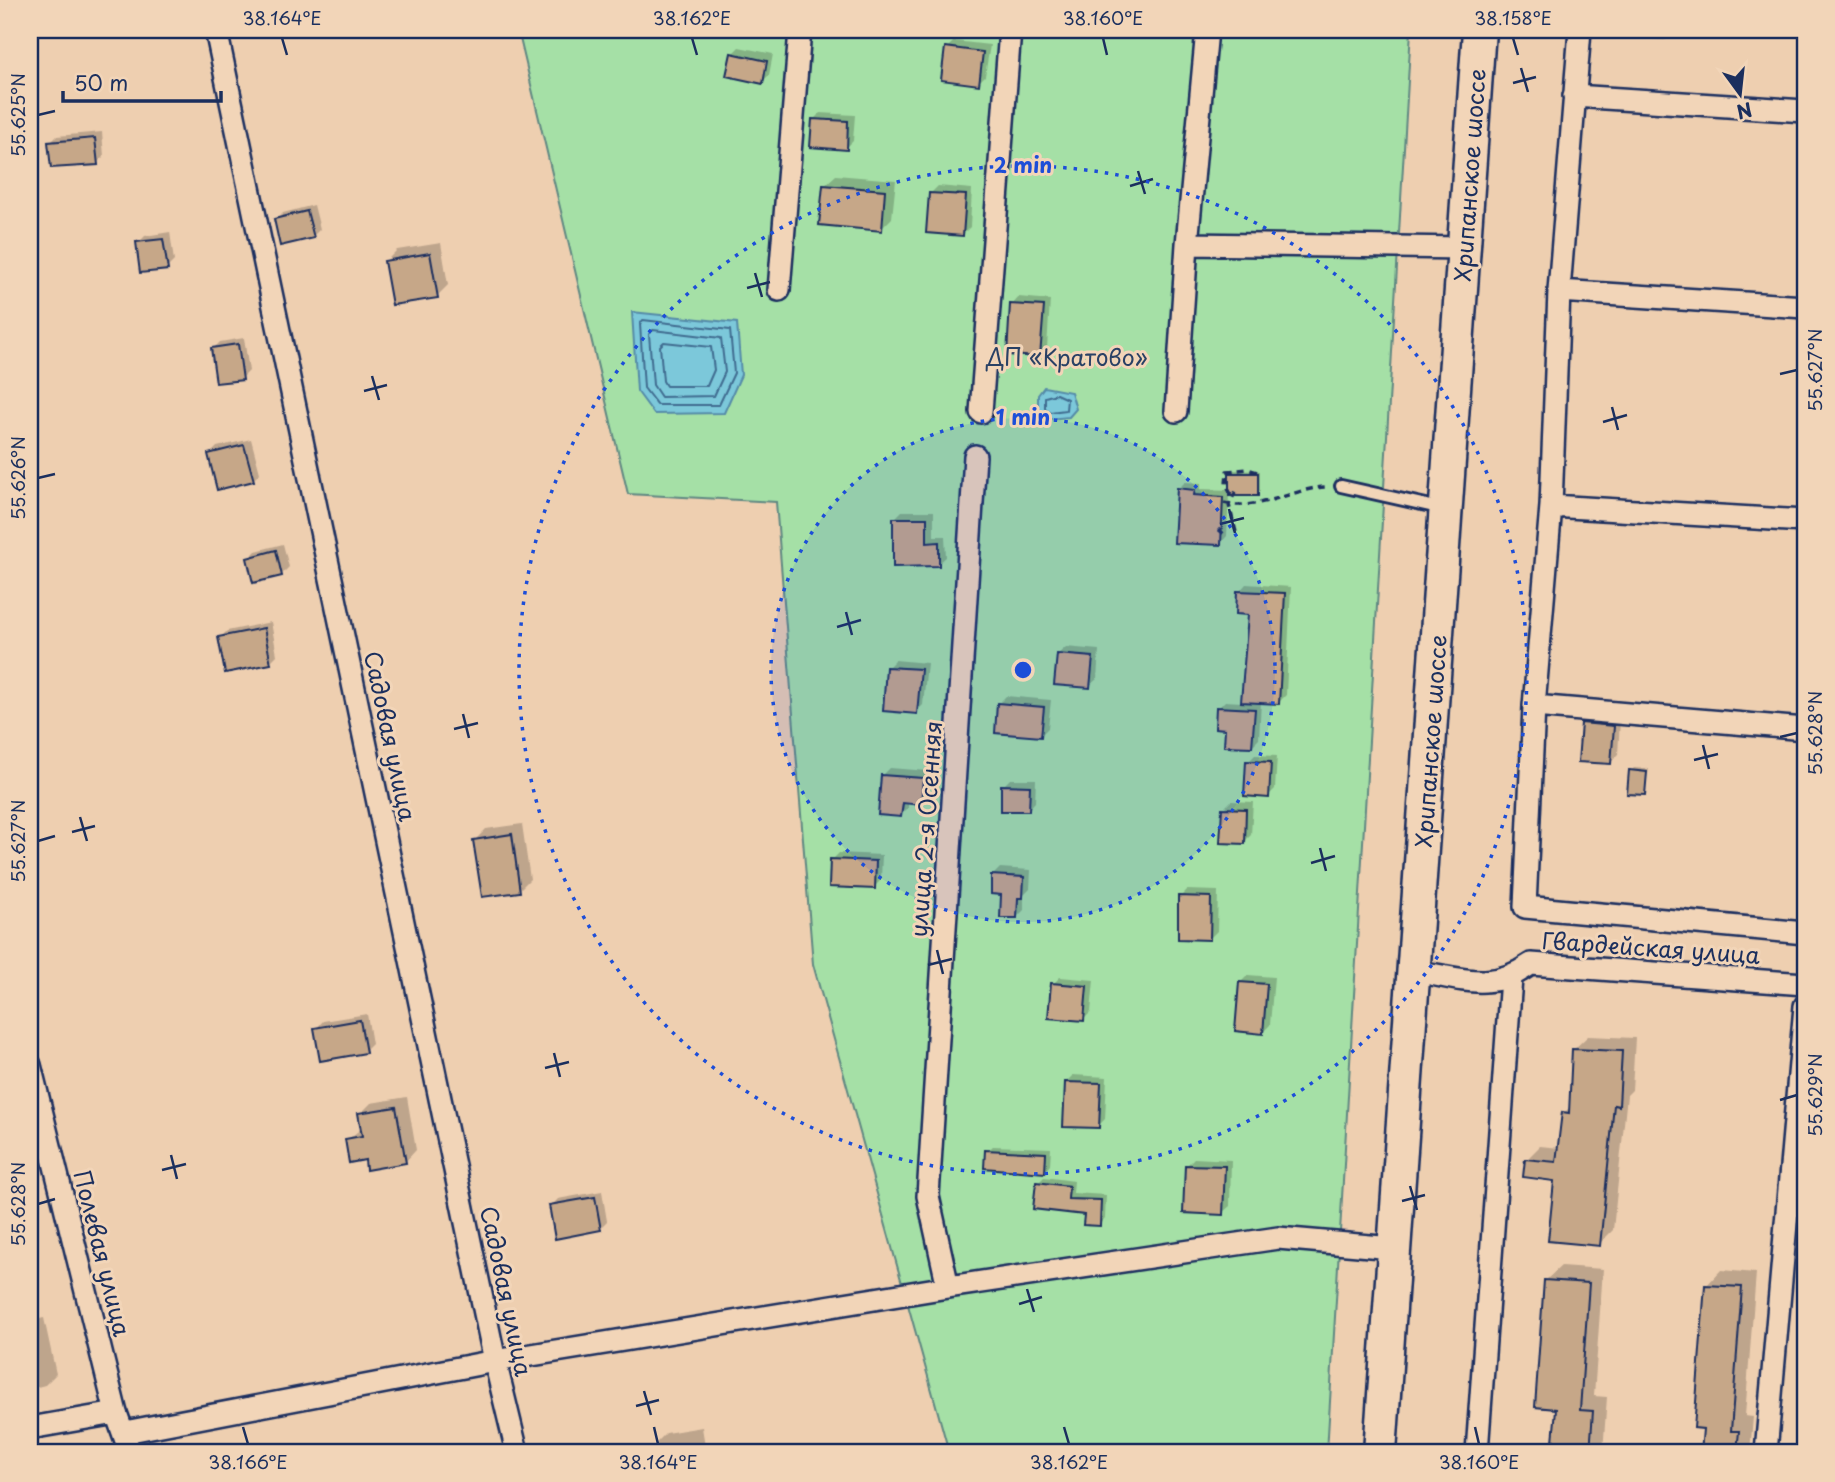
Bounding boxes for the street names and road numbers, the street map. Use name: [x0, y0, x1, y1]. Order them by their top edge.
street label: Хрипанское шоссе: [1444, 67, 1494, 283]
street label: Хрипанское шоссе: [1405, 633, 1455, 849]
street label: Садовая улица: [356, 648, 426, 825]
street label: улица 2-я Осенняя: [900, 720, 950, 938]
street label: Гвардейская улица: [1541, 922, 1762, 972]
street label: Полевая улица: [65, 1166, 141, 1340]
street label: Садовая улица: [472, 1203, 542, 1380]

